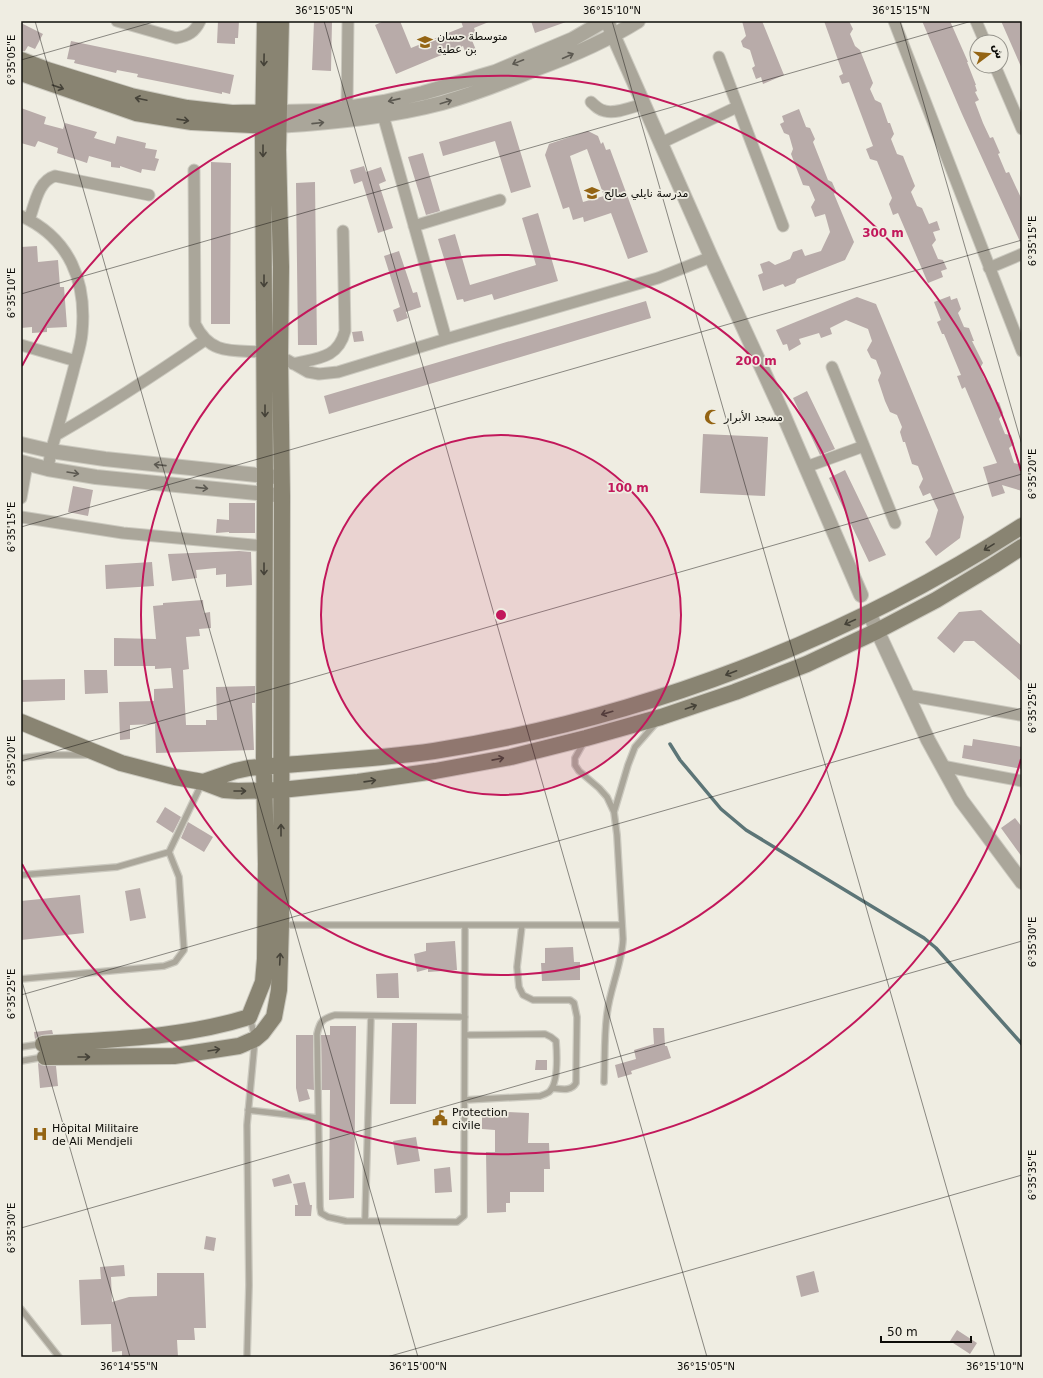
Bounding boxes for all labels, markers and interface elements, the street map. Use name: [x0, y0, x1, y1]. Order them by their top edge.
text: 36°15'05"N: [295, 5, 353, 16]
text: 36°15'10"N: [583, 5, 641, 16]
text: 36°15'15"N: [872, 5, 930, 16]
place label: متوسطة حسان بن عطية: [437, 30, 508, 56]
school or university icon: متوسطة حسان بن عطية: [416, 33, 434, 51]
north arrow: [969, 34, 1009, 74]
text: 6°35'05"E: [6, 35, 17, 85]
text: ش: [990, 42, 1006, 60]
one-way arrow: [562, 52, 574, 59]
one-way arrow: [261, 53, 268, 66]
one-way arrow: [513, 59, 525, 66]
one-way arrow: [51, 84, 64, 91]
one-way arrow: [135, 94, 148, 102]
one-way arrow: [388, 96, 401, 104]
one-way arrow: [440, 98, 453, 105]
one-way arrow: [176, 116, 189, 124]
one-way arrow: [311, 119, 324, 127]
one-way arrow: [259, 144, 267, 157]
school or university icon: مدرسة نايلي صالح: [583, 184, 601, 202]
place label: مدرسة نايلي صالح: [604, 187, 689, 200]
text: 6°35'15"E: [1027, 216, 1038, 266]
text: 300 m: [862, 226, 904, 240]
text: 6°35'10"E: [6, 268, 17, 318]
one-way arrow: [260, 274, 268, 287]
text: 200 m: [735, 354, 777, 368]
one-way arrow: [261, 404, 269, 417]
mosque icon: مسجد الأبرار: [703, 408, 721, 426]
place label: مسجد الأبرار: [723, 410, 783, 424]
text: 6°35'20"E: [1027, 449, 1038, 499]
one-way arrow: [154, 462, 167, 469]
one-way arrow: [66, 469, 79, 477]
text: 100 m: [607, 481, 649, 495]
one-way arrow: [195, 484, 208, 491]
text: 6°35'15"E: [6, 502, 17, 552]
one-way arrow: [983, 543, 995, 551]
one-way arrow: [260, 562, 268, 575]
centre of rings: [494, 608, 508, 622]
one-way arrow: [845, 619, 857, 626]
one-way arrow: [725, 670, 737, 678]
text: 6°35'25"E: [1027, 683, 1038, 733]
one-way arrow: [684, 703, 697, 710]
one-way arrow: [601, 710, 614, 717]
text: 6°35'20"E: [6, 736, 17, 786]
one-way arrow: [491, 755, 504, 763]
one-way arrow: [363, 777, 376, 785]
one-way arrow: [233, 787, 246, 795]
one-way arrow: [277, 824, 285, 837]
text: 6°35'30"E: [1027, 917, 1038, 967]
one-way arrow: [276, 953, 284, 966]
text: 6°35'25"E: [6, 969, 17, 1019]
one-way arrow: [207, 1046, 220, 1054]
one-way arrow: [77, 1053, 90, 1061]
place label: Protection civile: [452, 1106, 508, 1132]
public building icon: Protection civile: [431, 1109, 449, 1127]
place label: Hôpital Militaire de Ali Mendjeli: [52, 1122, 139, 1148]
hospital icon: Hôpital Militaire de Ali Mendjeli: [31, 1125, 49, 1143]
text: 6°35'35"E: [1027, 1150, 1038, 1200]
text: 6°35'30"E: [6, 1203, 17, 1253]
scale bar: [881, 1318, 971, 1344]
text: 50 m: [887, 1325, 918, 1339]
text: 36°14'55"N: [100, 1361, 158, 1372]
text: 36°15'00"N: [389, 1361, 447, 1372]
text: 36°15'05"N: [677, 1361, 735, 1372]
text: 36°15'10"N: [966, 1361, 1024, 1372]

